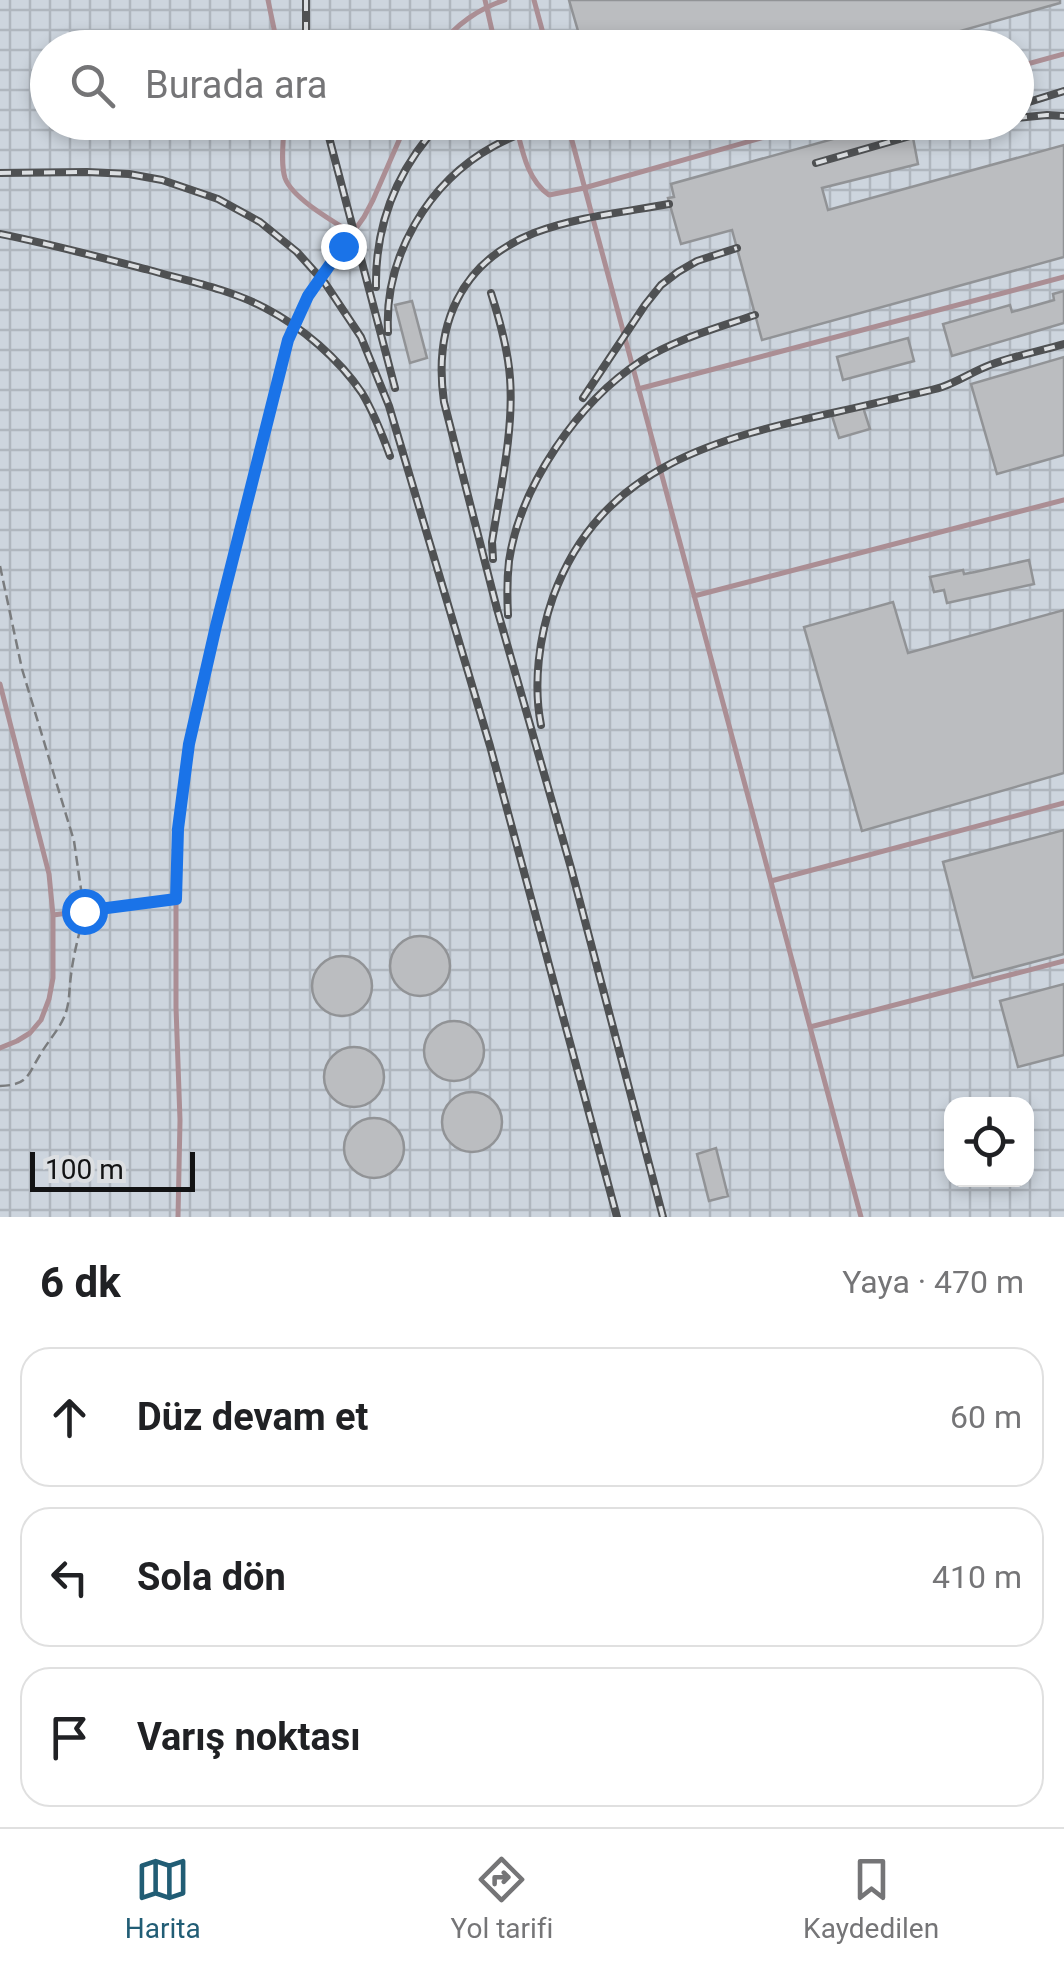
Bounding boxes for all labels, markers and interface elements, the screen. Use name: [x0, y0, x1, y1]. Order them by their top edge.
search box: [30, 30, 1034, 140]
icon: search: [65, 58, 120, 113]
text: Burada ara: [145, 63, 327, 107]
route end: [321, 224, 367, 270]
route start: [62, 889, 108, 935]
map controls: [944, 1097, 1034, 1187]
button: locate: [944, 1097, 1034, 1187]
scale bar: [30, 1147, 195, 1192]
text: 100 m: [45, 1153, 124, 1186]
text: 6 dk: [40, 1258, 121, 1307]
text: Yaya · 470 m: [842, 1263, 1024, 1301]
icon: ahead: [42, 1390, 97, 1445]
text: Düz devam et: [137, 1395, 368, 1439]
text: 60 m: [950, 1398, 1022, 1436]
icon: left: [42, 1550, 97, 1605]
text: Sola dön: [137, 1555, 286, 1599]
text: 410 m: [932, 1558, 1022, 1596]
icon: arrive: [42, 1710, 97, 1765]
text: Varış noktası: [137, 1715, 361, 1759]
tab: Harita: [125, 1852, 201, 1945]
tab: Yol tarifi: [450, 1852, 553, 1945]
tab: Kaydedilen: [803, 1852, 939, 1945]

